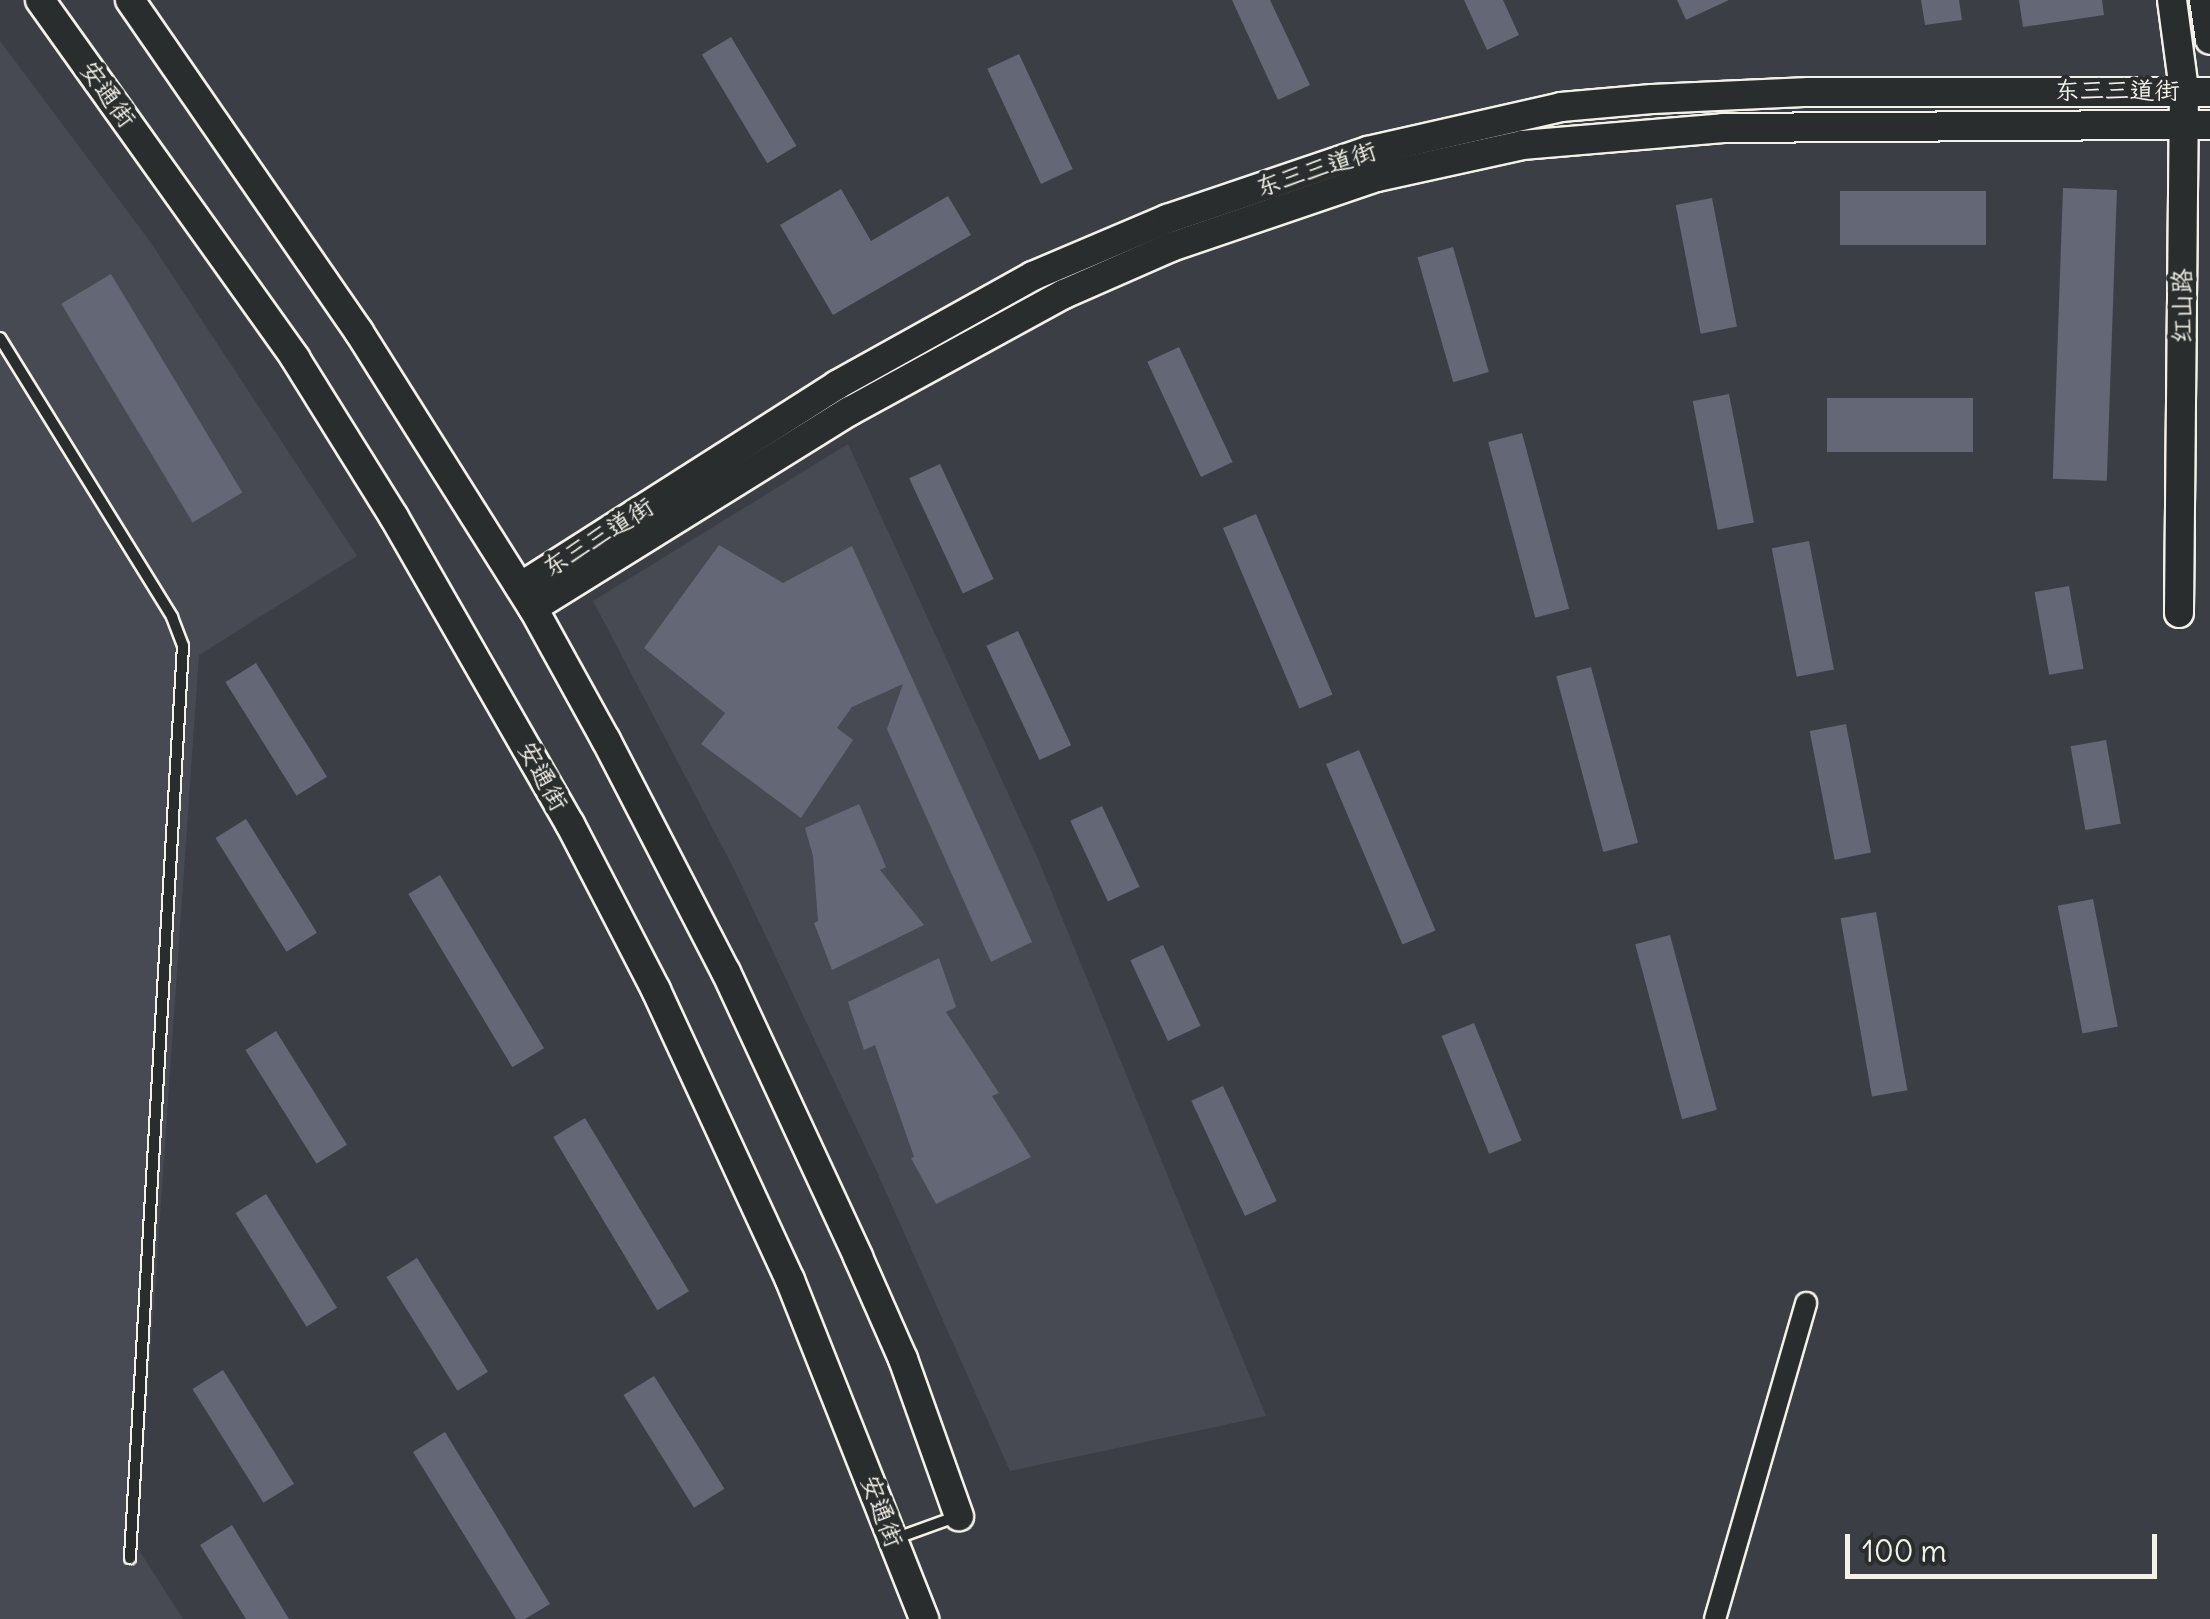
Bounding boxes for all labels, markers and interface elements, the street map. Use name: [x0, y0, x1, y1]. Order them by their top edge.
street label: 安通街: [74, 55, 142, 133]
street label: 东三三道街: [2055, 75, 2179, 105]
street label: 东三三道街: [1252, 135, 1380, 203]
street label: 红山路: [2167, 269, 2197, 343]
street label: 东三三道街: [537, 491, 659, 583]
street label: 安通街: [512, 736, 574, 816]
street label: 安通街: [855, 1471, 909, 1551]
scale bar: [1850, 1514, 2162, 1576]
text: 100 m: [1862, 1532, 1947, 1570]

